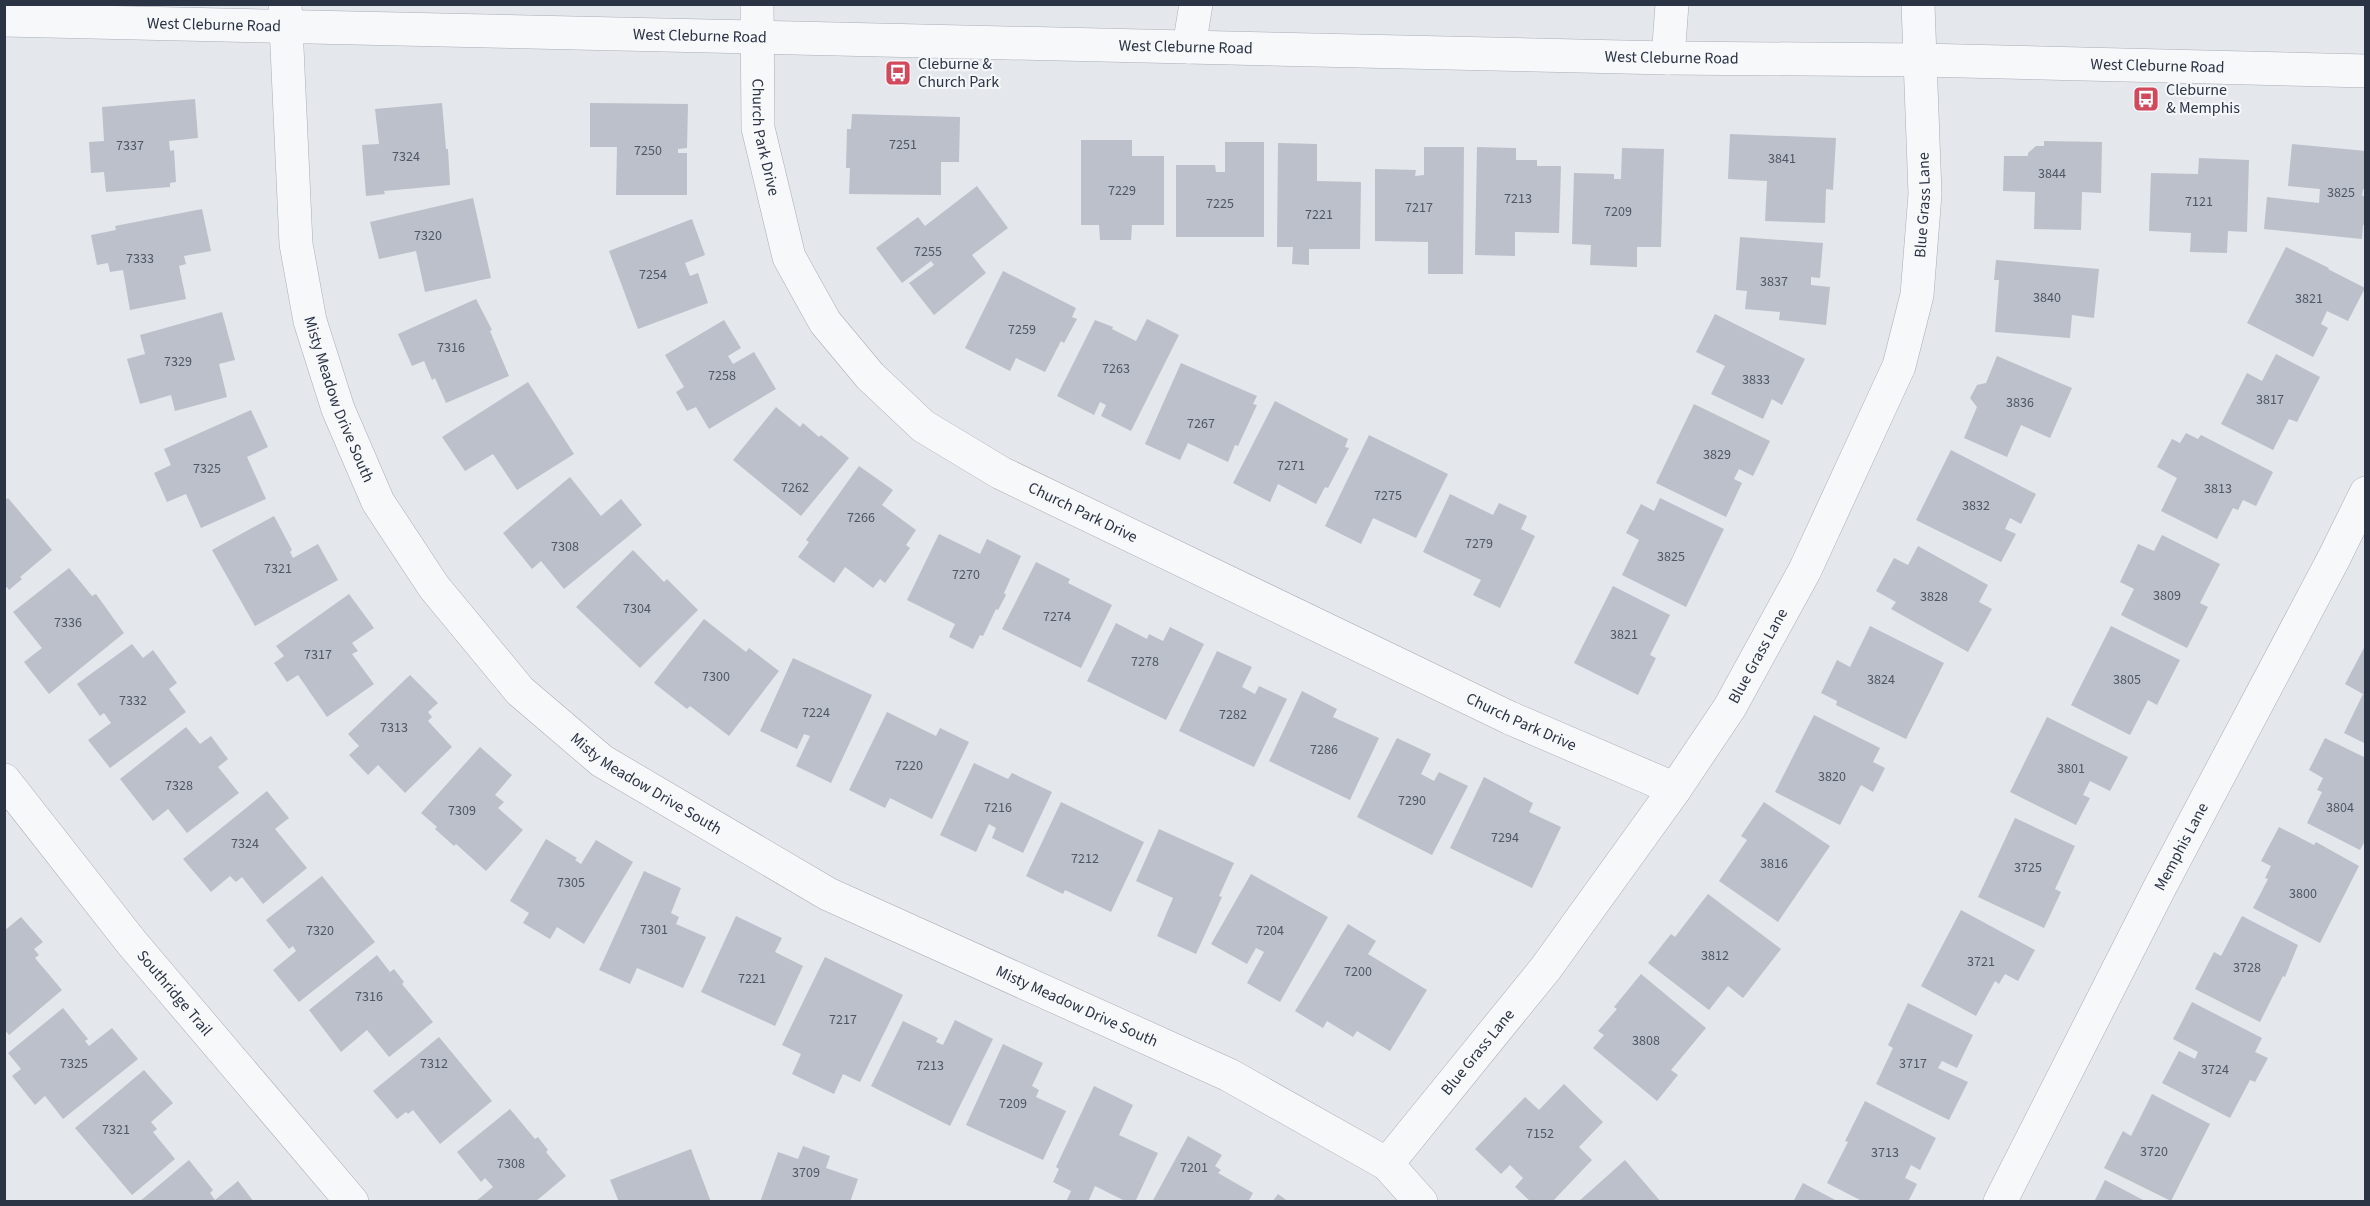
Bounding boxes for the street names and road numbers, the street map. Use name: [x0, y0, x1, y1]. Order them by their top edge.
street label: West Cleburne Road: [147, 12, 281, 37]
street label: West Cleburne Road: [633, 23, 767, 48]
street label: West Cleburne Road: [1118, 34, 1253, 60]
street label: West Cleburne Road: [1604, 46, 1739, 70]
street label: West Cleburne Road: [2090, 53, 2225, 78]
street label: Church Park Drive: [747, 78, 785, 198]
street label: Blue Grass Lane: [1909, 152, 1936, 259]
street label: Misty Meadow Drive South: [298, 313, 379, 486]
street label: Church Park Drive: [1024, 477, 1141, 548]
street label: Blue Grass Lane: [1723, 604, 1793, 708]
street label: Church Park Drive: [1462, 687, 1580, 756]
street label: Misty Meadow Drive South: [566, 728, 726, 840]
street label: Memphis Lane: [2149, 799, 2214, 895]
street label: Southridge Trail: [132, 945, 217, 1041]
street label: Misty Meadow Drive South: [992, 960, 1162, 1053]
street label: Blue Grass Lane: [1436, 1004, 1520, 1100]

